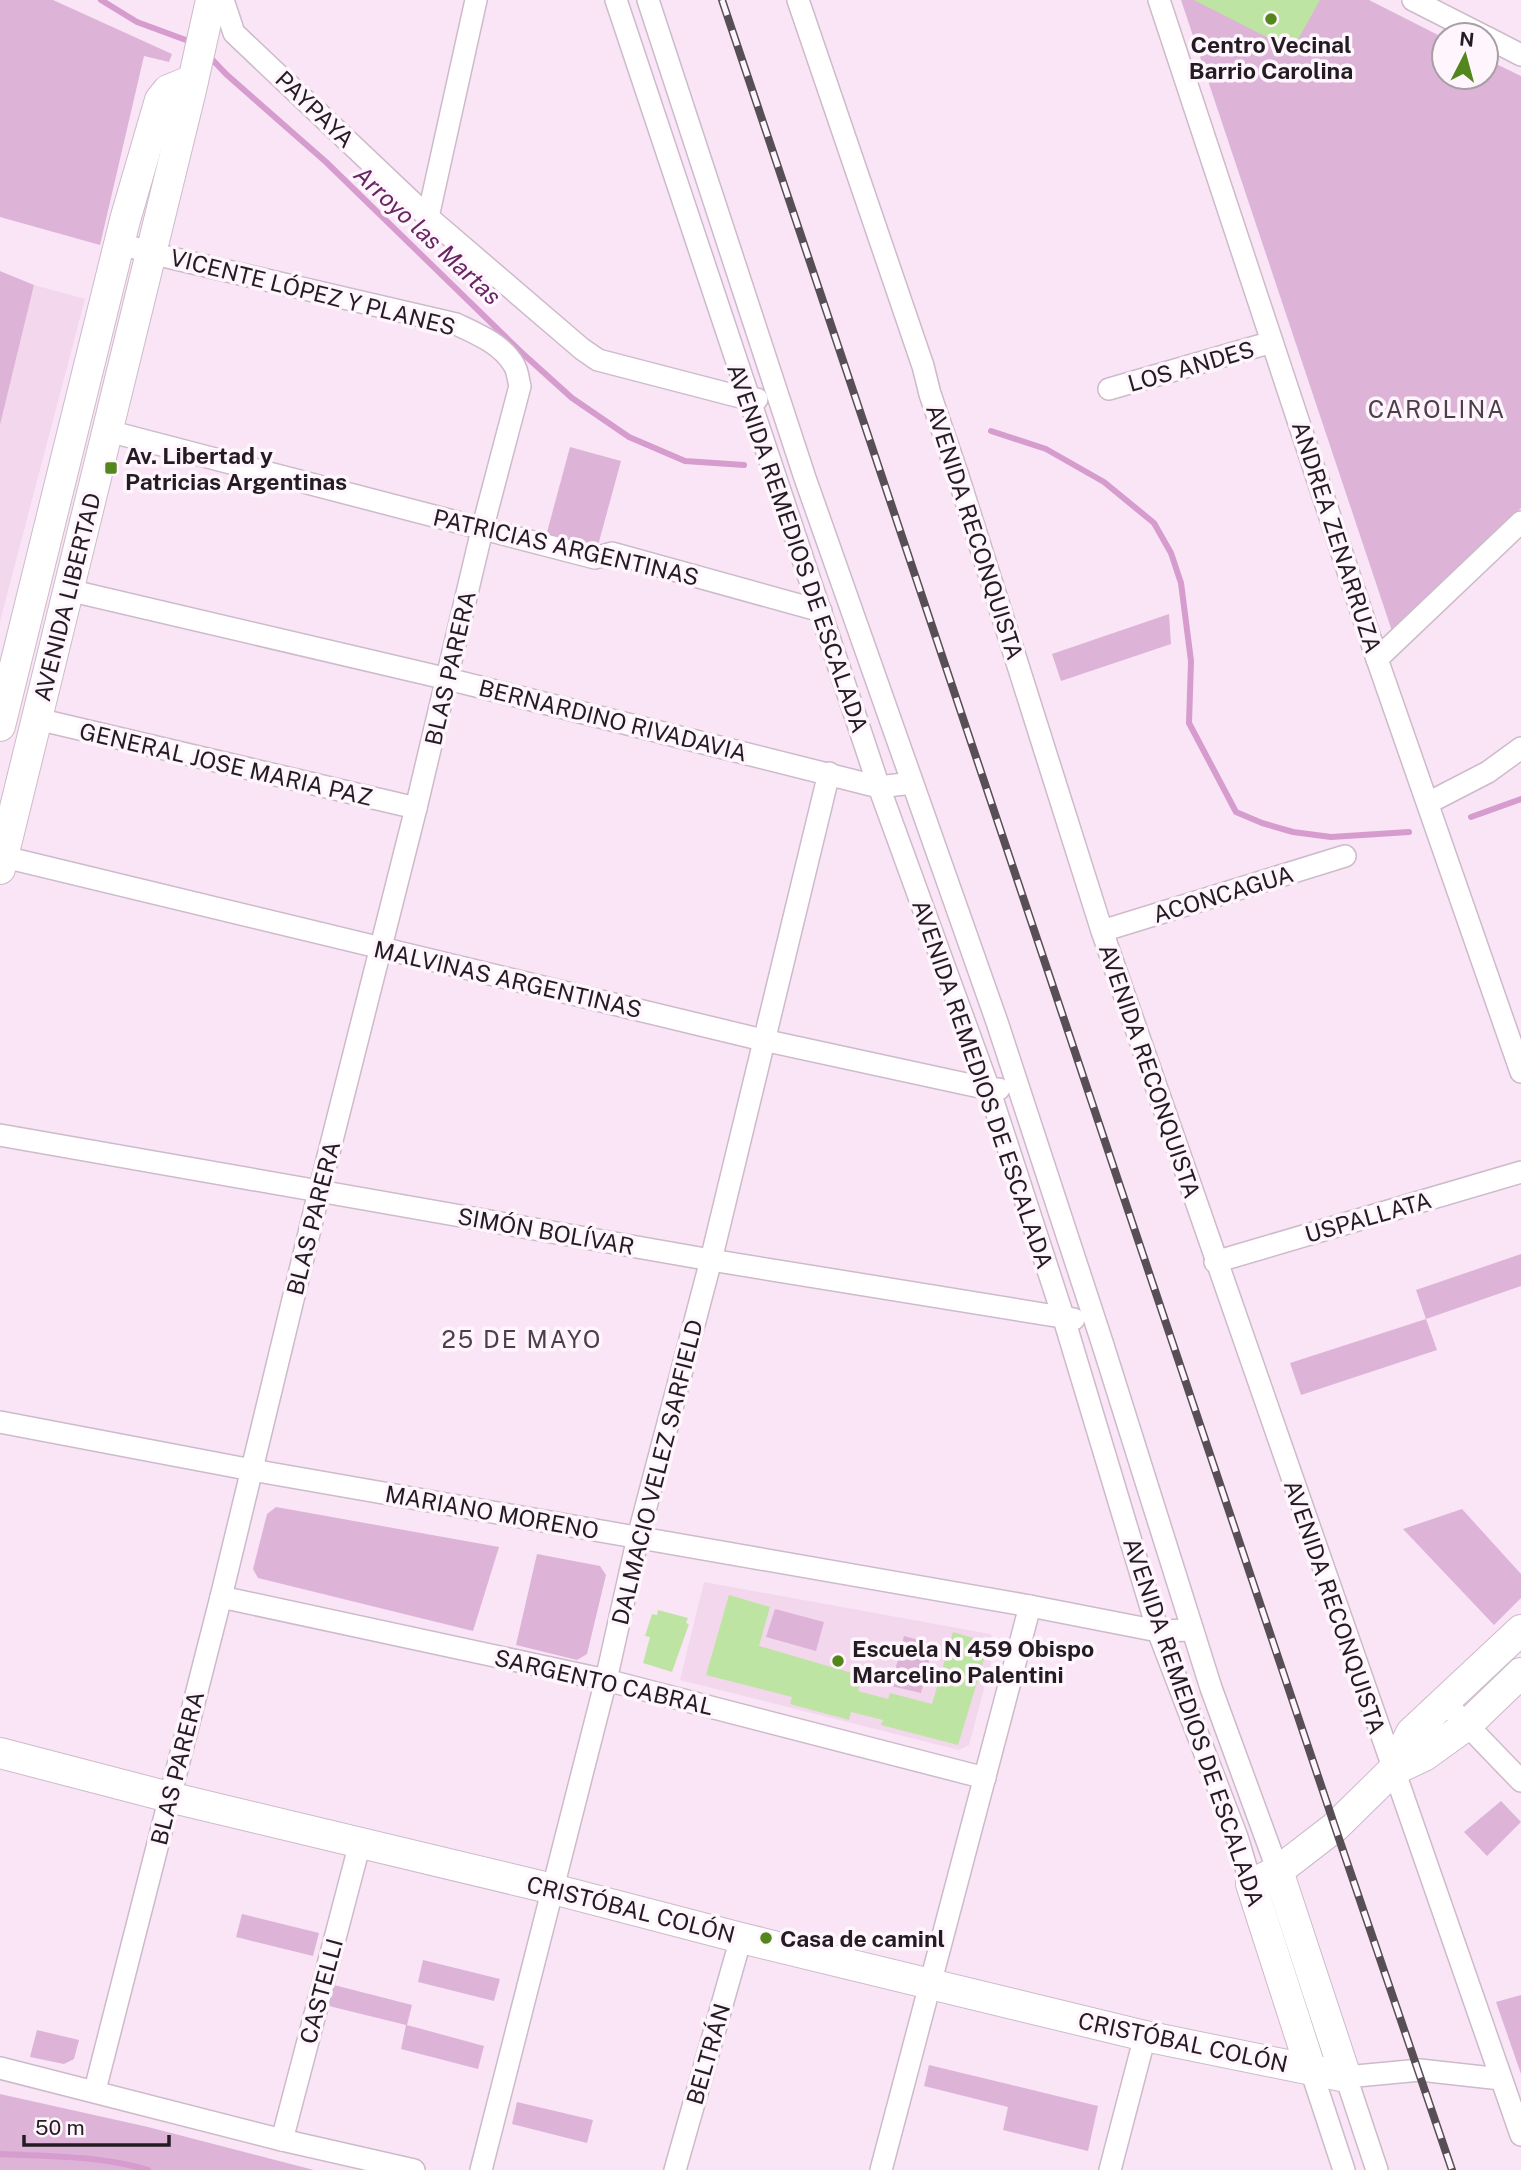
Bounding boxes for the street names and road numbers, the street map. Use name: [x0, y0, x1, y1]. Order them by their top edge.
street label: PAYPAYA: [270, 65, 360, 153]
street label: VICENTE LÓPEZ Y PLANES: [168, 243, 458, 341]
street label: LOS ANDES: [1125, 335, 1257, 397]
street label: AVENIDA REMEDIOS DE ESCALADA: [722, 360, 874, 736]
street label: AVENIDA RECONQUISTA: [921, 401, 1029, 663]
street label: ANDREA ZENARRUZA: [1287, 418, 1387, 656]
street label: AVENIDA LIBERTAD: [28, 490, 106, 704]
street label: PATRICIAS ARGENTINAS: [431, 503, 701, 591]
street label: BLAS PARERA: [419, 588, 481, 748]
street label: BERNARDINO RIVADAVIA: [476, 674, 750, 766]
street label: GENERAL JOSE MARIA PAZ: [77, 717, 375, 811]
street label: ACONCAGUA: [1150, 860, 1296, 928]
street label: AVENIDA REMEDIOS DE ESCALADA: [907, 896, 1059, 1272]
street label: MALVINAS ARGENTINAS: [371, 935, 645, 1023]
street label: AVENIDA RECONQUISTA: [1094, 940, 1206, 1202]
street label: BLAS PARERA: [281, 1138, 345, 1298]
street label: USPALLATA: [1302, 1186, 1434, 1248]
street label: SIMÓN BOLÍVAR: [456, 1202, 636, 1260]
street label: DALMACIO VELEZ SARFIELD: [606, 1317, 708, 1627]
street label: AVENIDA RECONQUISTA: [1279, 1476, 1391, 1738]
street label: MARIANO MORENO: [383, 1480, 601, 1544]
street label: AVENIDA REMEDIOS DE ESCALADA: [1118, 1534, 1270, 1910]
street label: SARGENTO CABRAL: [492, 1644, 716, 1720]
street label: BLAS PARERA: [145, 1688, 209, 1848]
street label: CRISTÓBAL COLÓN: [524, 1870, 738, 1948]
street label: CASTELLI: [294, 1935, 348, 2047]
street label: BELTRÁN: [681, 2000, 735, 2108]
street label: CRISTÓBAL COLÓN: [1076, 2007, 1290, 2077]

